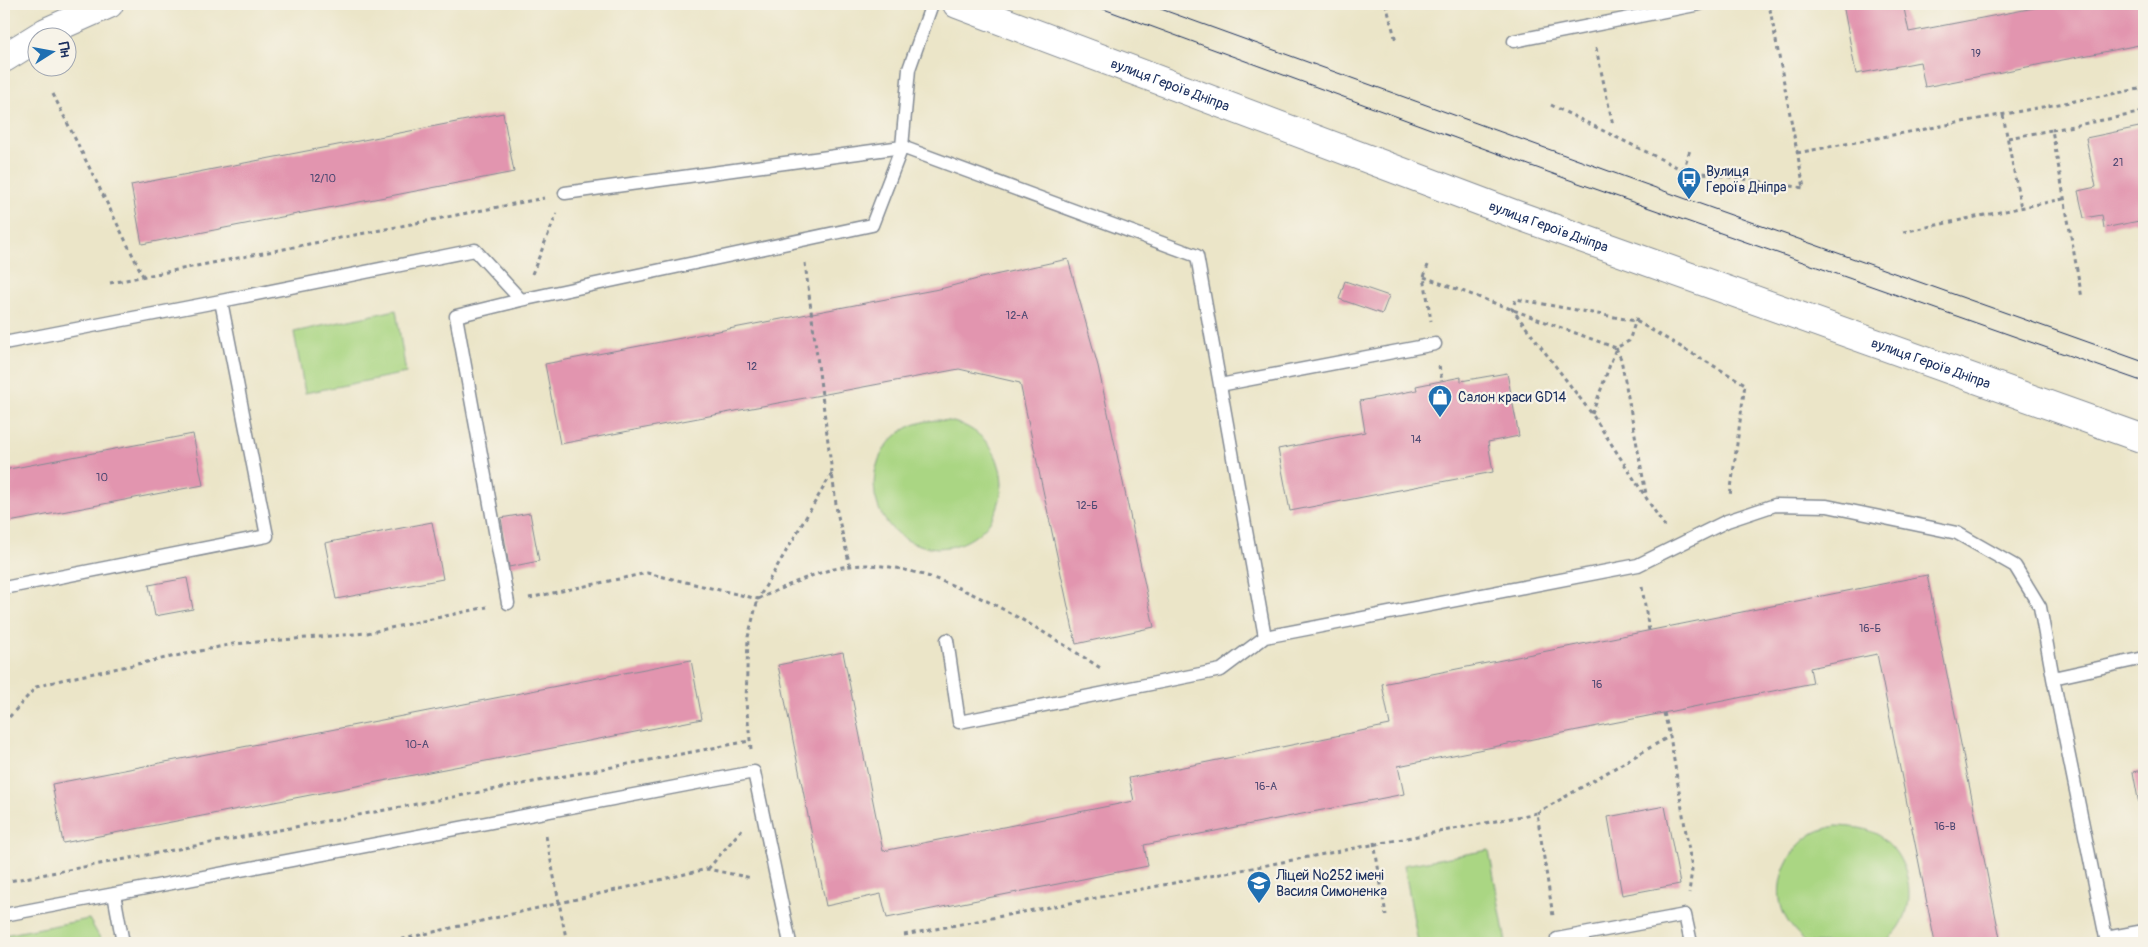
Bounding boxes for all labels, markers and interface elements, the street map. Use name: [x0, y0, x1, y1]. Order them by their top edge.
north arrow: [28, 28, 78, 78]
text: Пн: [54, 40, 74, 59]
house number: 19: [1971, 47, 1981, 60]
street label: вулиця Героїв Дніпра: [1108, 55, 1232, 115]
house number: 21: [2113, 156, 2123, 169]
place label: Вулиця Героїв Дніпра: [1706, 163, 1787, 196]
bus stop icon: Вулиця Героїв Дніпра: [1676, 166, 1702, 200]
house number: 12/10: [310, 172, 336, 185]
street label: вулиця Героїв Дніпра: [1486, 197, 1610, 256]
house number: 12-А: [1006, 309, 1028, 322]
street label: вулиця Героїв Дніпра: [1869, 334, 1993, 392]
house number: 12: [747, 360, 757, 373]
shop icon: Салон краси GD14: [1427, 384, 1453, 418]
place label: Салон краси GD14: [1458, 389, 1566, 406]
house number: 14: [1411, 433, 1422, 446]
house number: 10: [96, 471, 108, 484]
house number: 12-Б: [1076, 499, 1098, 512]
house number: 16-Б: [1859, 622, 1881, 635]
house number: 16: [1592, 678, 1602, 691]
house number: 10-А: [405, 738, 429, 751]
house number: 16-А: [1255, 780, 1277, 793]
house number: 16-В: [1934, 820, 1956, 833]
place label: Ліцей №252 імені Василя Симоненка: [1275, 867, 1387, 900]
school or university icon: Ліцей №252 імені Василя Симоненка: [1246, 870, 1272, 904]

